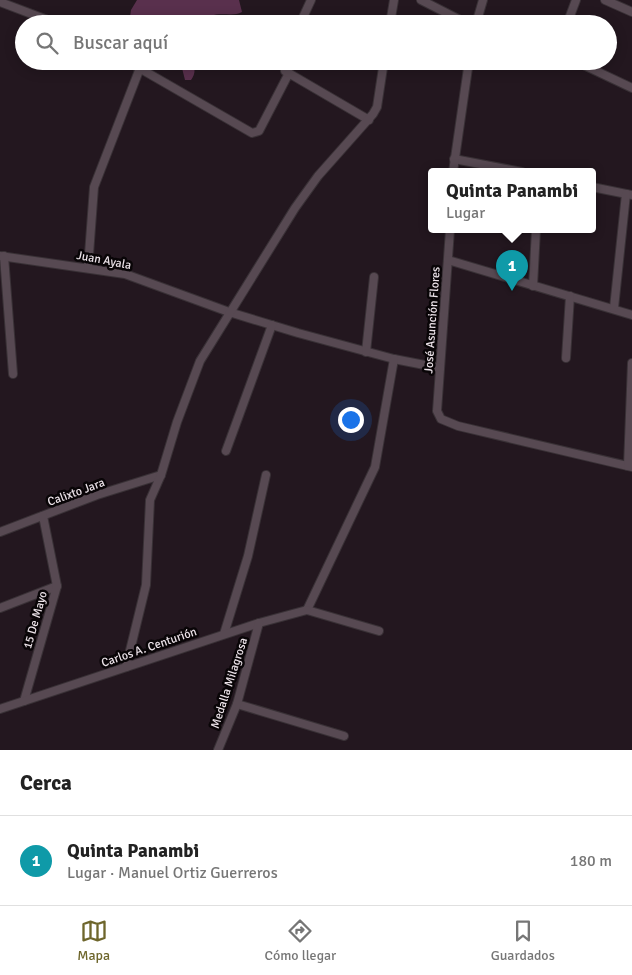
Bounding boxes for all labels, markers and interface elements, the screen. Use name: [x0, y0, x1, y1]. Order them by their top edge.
search box: [15, 15, 617, 70]
icon: search: [33, 29, 61, 57]
text: Buscar aquí: [73, 31, 168, 55]
popup: [428, 168, 596, 233]
text: Quinta Panambi: [446, 179, 578, 203]
text: Lugar: [446, 203, 485, 223]
street label: Juan Ayala: [75, 248, 133, 273]
pin: 1: [496, 250, 528, 291]
street label: José Asunción Flores: [421, 266, 444, 374]
your location: [338, 407, 364, 433]
street label: Calixto Jara: [45, 475, 107, 510]
street label: 15 De Mayo: [20, 590, 51, 651]
street label: Carlos A. Centurión: [99, 624, 199, 671]
street label: Medalla Milagrosa: [208, 636, 251, 730]
text: Cerca: [20, 770, 72, 796]
text: Quinta Panambi: [67, 839, 199, 863]
text: 1: [32, 851, 40, 871]
text: 180 m: [570, 851, 612, 871]
text: Lugar · Manuel Ortiz Guerreros: [67, 863, 278, 883]
tab: Mapa: [77, 917, 110, 964]
tab: Cómo llegar: [265, 917, 336, 964]
tab: Guardados: [491, 917, 555, 964]

